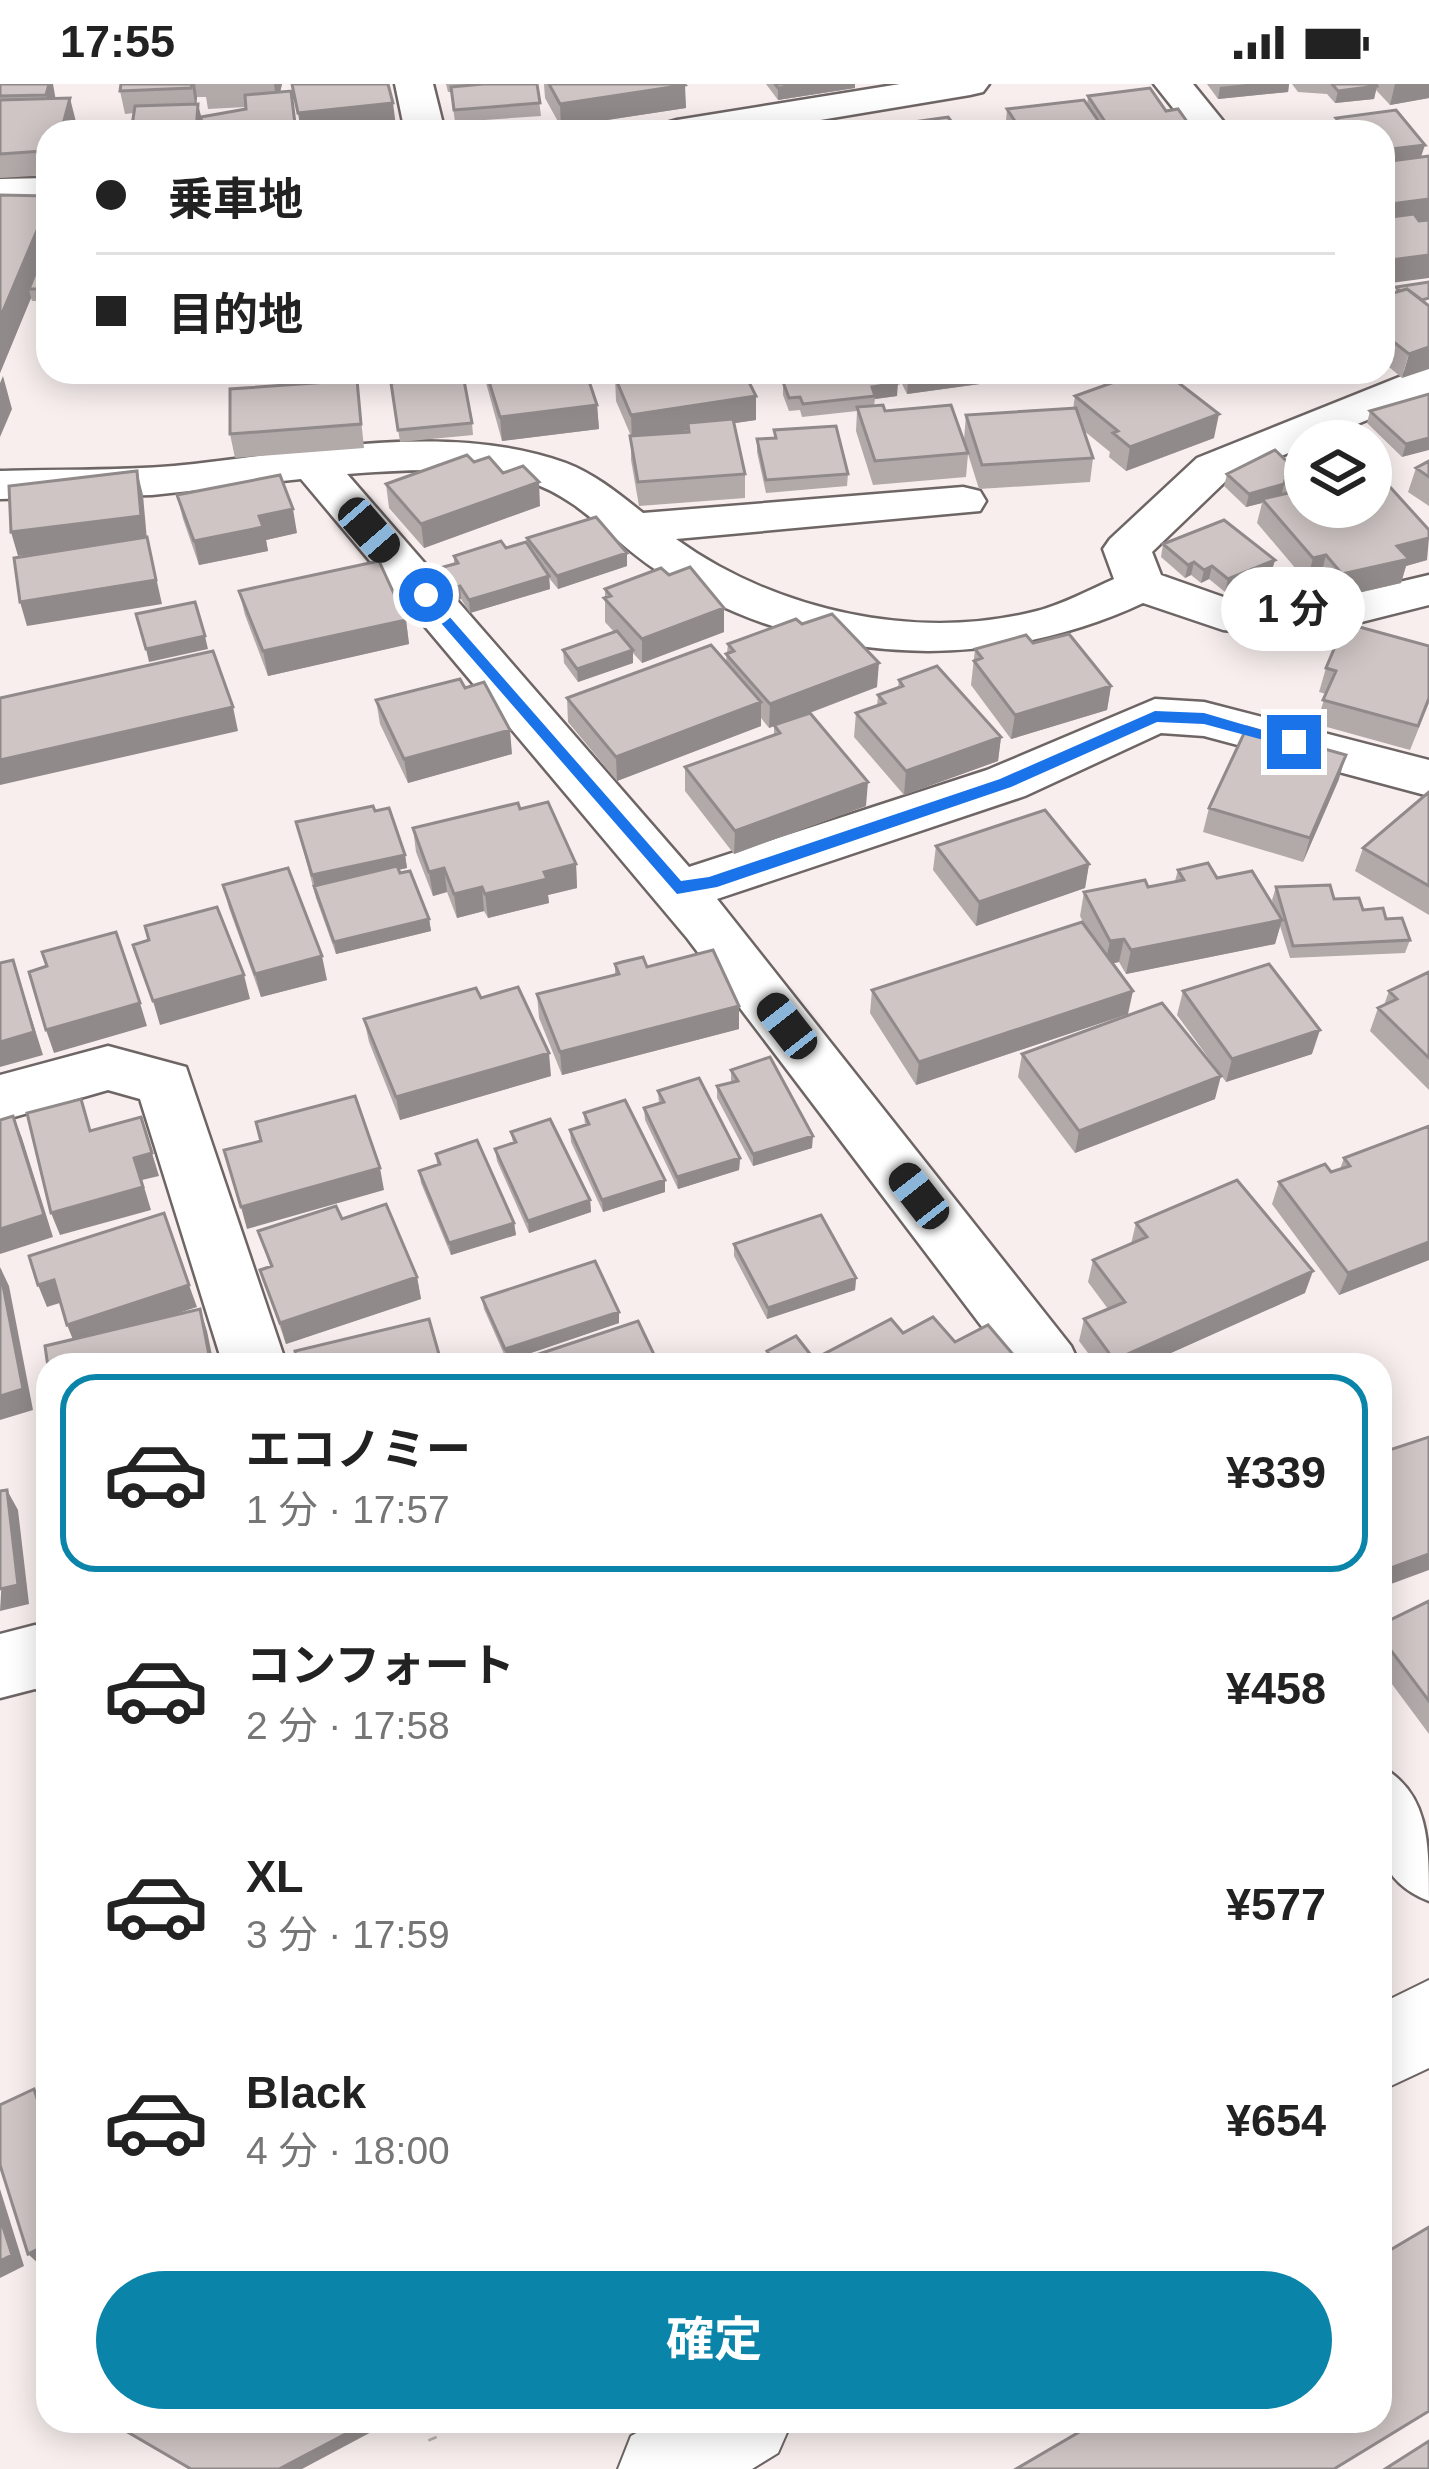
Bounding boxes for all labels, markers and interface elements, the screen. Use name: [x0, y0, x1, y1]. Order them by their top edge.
text: 17:55: [60, 16, 175, 67]
text: 乗車地: [168, 174, 303, 225]
text: 目的地: [168, 289, 303, 340]
map controls: [1284, 420, 1392, 528]
button: layers: [1284, 420, 1392, 528]
car: [332, 491, 406, 569]
route start: [399, 568, 453, 622]
callout: 1 分: [1222, 568, 1366, 652]
text: 1 分: [1257, 587, 1329, 630]
route end: [1267, 715, 1321, 769]
car: [751, 987, 823, 1065]
car: [883, 1157, 955, 1235]
icon: car: [102, 1419, 210, 1527]
text: エコノミー: [246, 1424, 471, 1475]
text: ¥339: [1226, 1447, 1326, 1498]
text: 1 分 · 17:57: [246, 1488, 450, 1531]
icon: car: [102, 1635, 210, 1743]
text: コンフォート: [246, 1640, 515, 1691]
text: ¥458: [1226, 1663, 1326, 1714]
text: 2 分 · 17:58: [246, 1704, 450, 1747]
icon: car: [102, 1851, 210, 1959]
text: XL: [246, 1851, 304, 1902]
text: ¥577: [1226, 1879, 1326, 1930]
text: 3 分 · 17:59: [246, 1913, 450, 1956]
icon: car: [102, 2067, 210, 2175]
text: Black: [246, 2067, 366, 2118]
text: ¥654: [1226, 2095, 1326, 2146]
text: 4 分 · 18:00: [246, 2129, 450, 2172]
button: 確定: [96, 2271, 1332, 2409]

